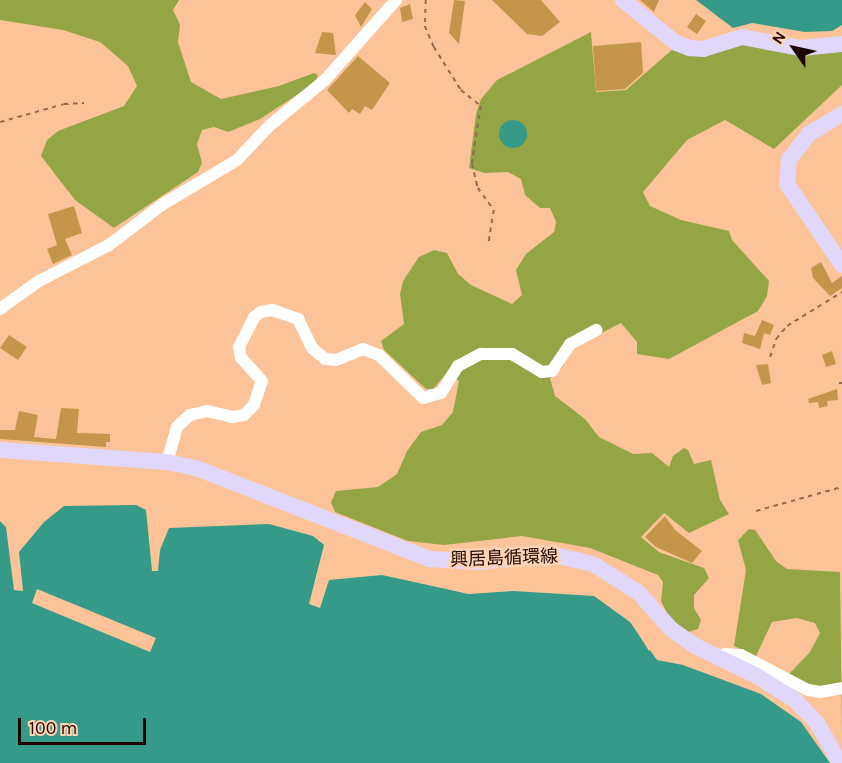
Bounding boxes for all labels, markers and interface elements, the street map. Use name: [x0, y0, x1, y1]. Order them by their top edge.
north arrow: [764, 18, 824, 78]
text: N: [768, 28, 790, 48]
street label: 興居島循環線: [450, 545, 558, 571]
scale bar: [21, 706, 148, 744]
text: 100 m: [29, 717, 77, 739]

